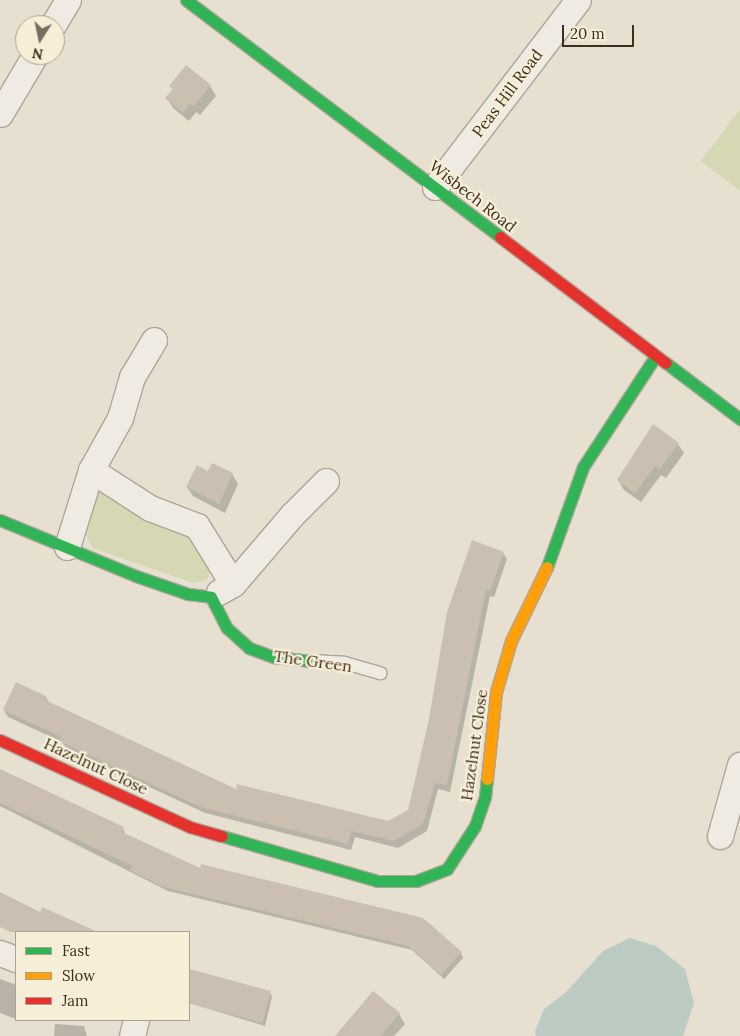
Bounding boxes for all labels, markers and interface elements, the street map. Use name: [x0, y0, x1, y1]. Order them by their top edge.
north arrow: [15, 15, 65, 65]
scale bar: [565, 15, 638, 47]
text: 20 m: [570, 24, 605, 43]
text: N: [31, 44, 44, 64]
street label: Peas Hill Road: [468, 45, 546, 141]
street label: Wisbech Road: [426, 156, 520, 236]
street label: The Green: [273, 646, 353, 676]
street label: Hazelnut Close: [457, 688, 491, 802]
street label: Hazelnut Close: [41, 734, 151, 798]
legend: [15, 931, 190, 1021]
text: Fast: [62, 941, 90, 960]
text: Slow: [62, 966, 95, 985]
text: Jam: [62, 991, 89, 1010]

